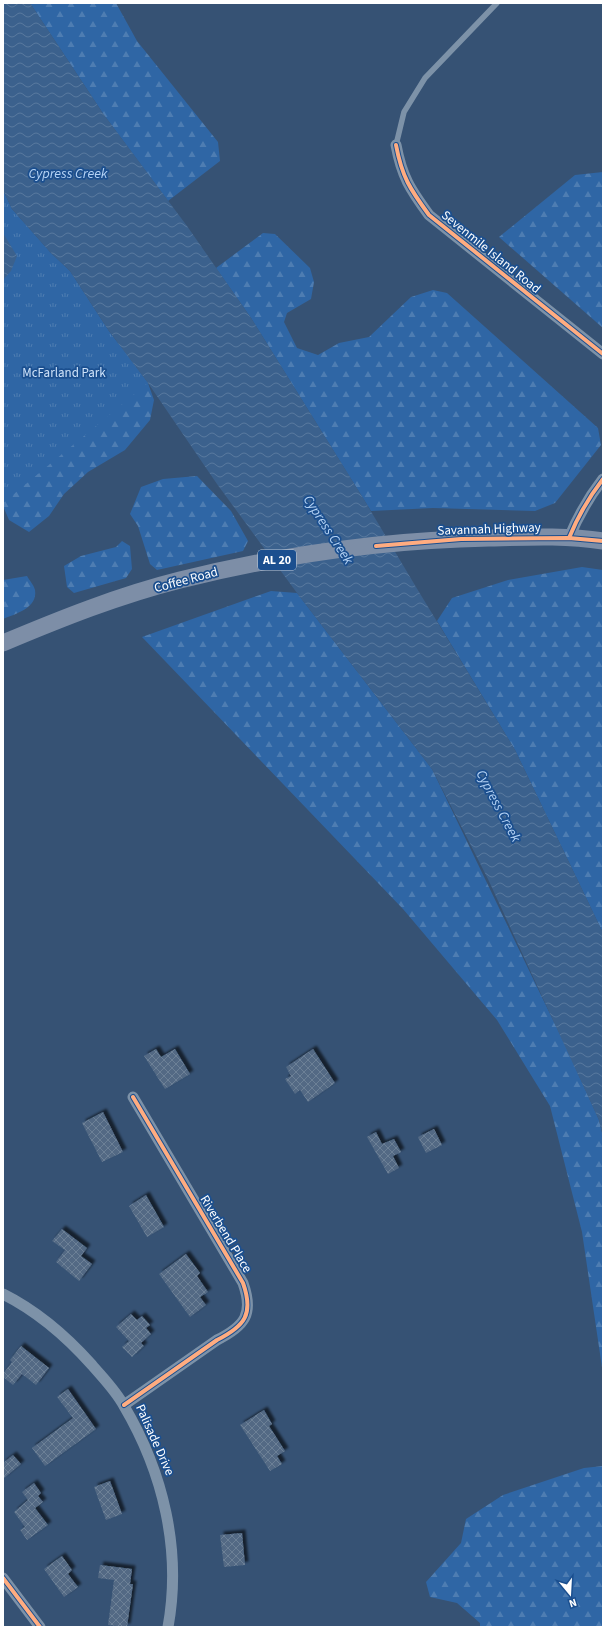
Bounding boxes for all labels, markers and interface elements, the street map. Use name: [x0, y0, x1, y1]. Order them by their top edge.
water label: Cypress Creek: [28, 164, 108, 184]
street label: Sevenmile Island Road: [438, 206, 544, 298]
park label: McFarland Park: [22, 364, 106, 382]
water label: Cypress Creek: [298, 491, 358, 569]
street label: Savannah Highway: [437, 518, 541, 540]
road number: AL 20: [258, 550, 296, 570]
street label: Coffee Road: [152, 563, 220, 597]
water label: Cypress Creek: [471, 766, 526, 846]
street label: Riverbend Place: [196, 1192, 256, 1276]
street label: Palisade Drive: [131, 1401, 179, 1479]
north arrow: [550, 1574, 590, 1614]
text: N: [567, 1595, 579, 1611]

